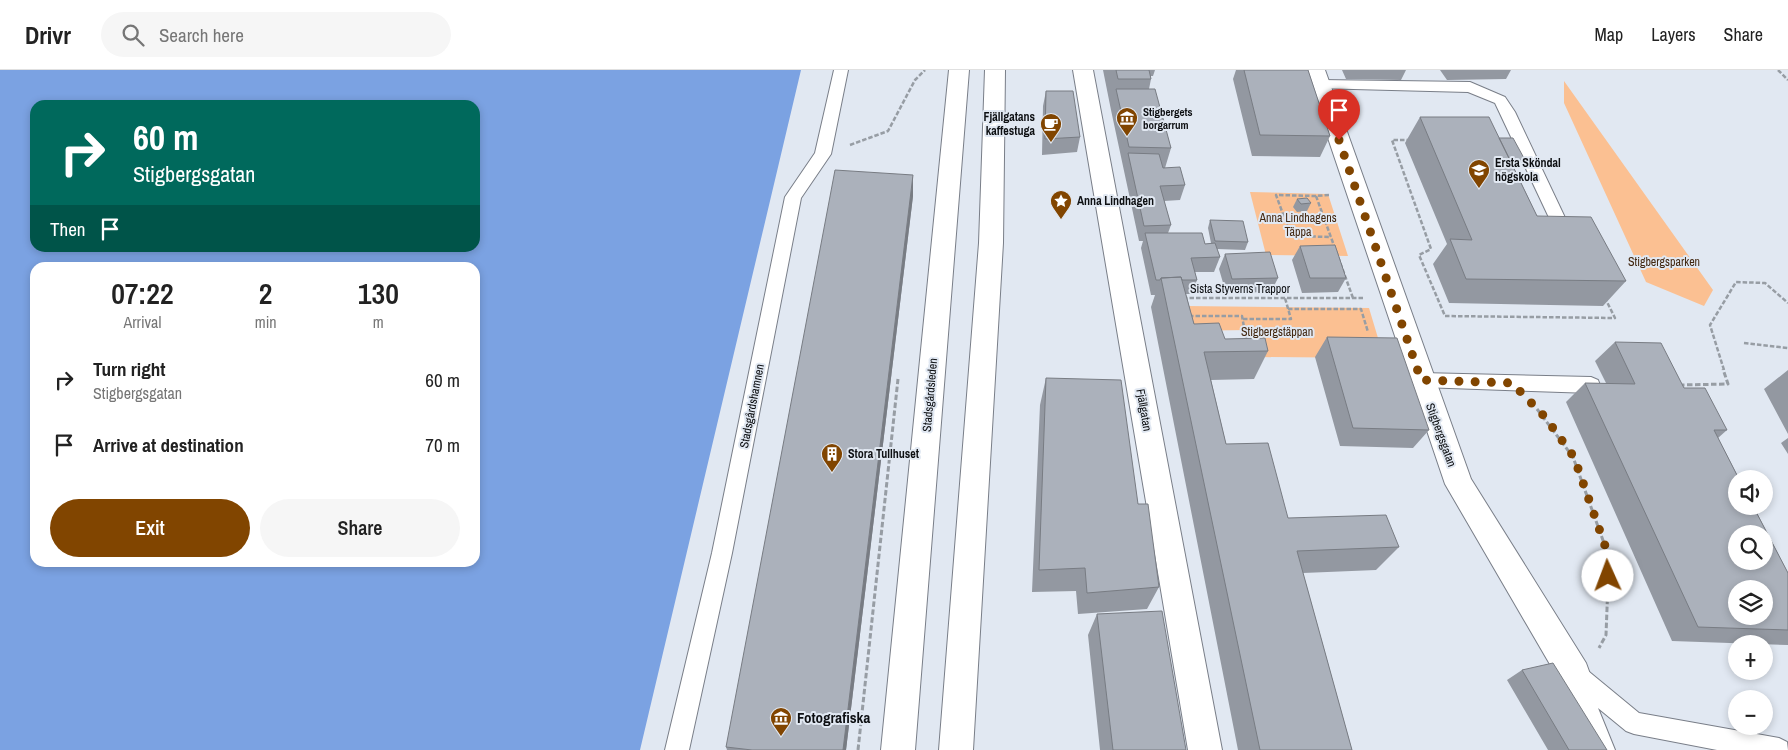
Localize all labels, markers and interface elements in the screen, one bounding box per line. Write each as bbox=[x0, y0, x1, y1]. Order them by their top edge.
search box bbox=[101, 12, 451, 57]
text: Drivr bbox=[25, 19, 71, 51]
icon: search bbox=[119, 21, 147, 49]
text: Search here bbox=[159, 22, 244, 48]
text: Map bbox=[1595, 22, 1623, 47]
text: Layers bbox=[1651, 22, 1696, 47]
text: Share bbox=[1724, 22, 1763, 47]
pin bbox=[1318, 89, 1360, 140]
icon: arrive bbox=[1325, 96, 1353, 124]
place label: Stigbergets borgarrum bbox=[1143, 105, 1193, 132]
museum icon: Stigbergets borgarrum bbox=[1115, 106, 1139, 137]
place label: Fjällgatans kaffestuga bbox=[984, 109, 1036, 139]
cafe icon: Fjällgatans kaffestuga bbox=[1039, 112, 1063, 143]
text: 60 m bbox=[133, 114, 198, 161]
icon: right bbox=[50, 120, 115, 185]
place label: Ersta Sköndal högskola bbox=[1495, 155, 1561, 185]
school or university icon: Ersta Sköndal högskola bbox=[1467, 158, 1491, 189]
text: Stigbergsgatan bbox=[133, 159, 255, 189]
place icon: Anna Lindhagen bbox=[1049, 189, 1073, 220]
place label: Anna Lindhagen bbox=[1077, 193, 1154, 209]
park label: Anna Lindhagens Täppa bbox=[1258, 210, 1337, 240]
icon: arrive bbox=[96, 215, 124, 243]
text: Then bbox=[50, 216, 86, 242]
park label: Stigbergsparken bbox=[1628, 254, 1700, 270]
text: 07:22 bbox=[111, 273, 174, 313]
text: 2 bbox=[259, 273, 273, 313]
text: 130 bbox=[358, 273, 399, 313]
street label: Sista Styverns Trappor bbox=[1190, 281, 1291, 297]
text: Arrival bbox=[123, 311, 161, 333]
text: min bbox=[255, 311, 277, 333]
text: m bbox=[373, 311, 384, 333]
park label: Stigbergstäppan bbox=[1241, 324, 1313, 340]
text: Turn right bbox=[93, 356, 165, 382]
street label: Stadsgårdsleden bbox=[919, 358, 941, 432]
street label: Stadsgårdshamnen bbox=[736, 363, 768, 449]
icon: right bbox=[50, 366, 78, 394]
text: 60 m bbox=[425, 367, 460, 393]
text: Stigbergsgatan bbox=[93, 382, 182, 404]
street label: Fjällgatan bbox=[1132, 388, 1156, 432]
street label: Stigbergsgatan bbox=[1422, 401, 1460, 469]
icon: arrive bbox=[50, 431, 78, 459]
text: Arrive at destination bbox=[93, 432, 244, 458]
text: 70 m bbox=[425, 432, 460, 458]
building icon: Stora Tullhuset bbox=[820, 442, 844, 473]
place label: Stora Tullhuset bbox=[848, 446, 920, 462]
map controls bbox=[1728, 470, 1773, 735]
button: sound bbox=[1728, 470, 1773, 515]
button: Exit bbox=[50, 499, 250, 557]
button: Share bbox=[260, 499, 460, 557]
button: search bbox=[1728, 525, 1773, 570]
position arrow bbox=[1581, 549, 1633, 601]
button: layers bbox=[1728, 580, 1773, 625]
button: + bbox=[1728, 635, 1773, 680]
button: − bbox=[1728, 690, 1773, 735]
museum icon: Fotografiska bbox=[769, 706, 793, 737]
place label: Fotografiska bbox=[797, 707, 870, 728]

